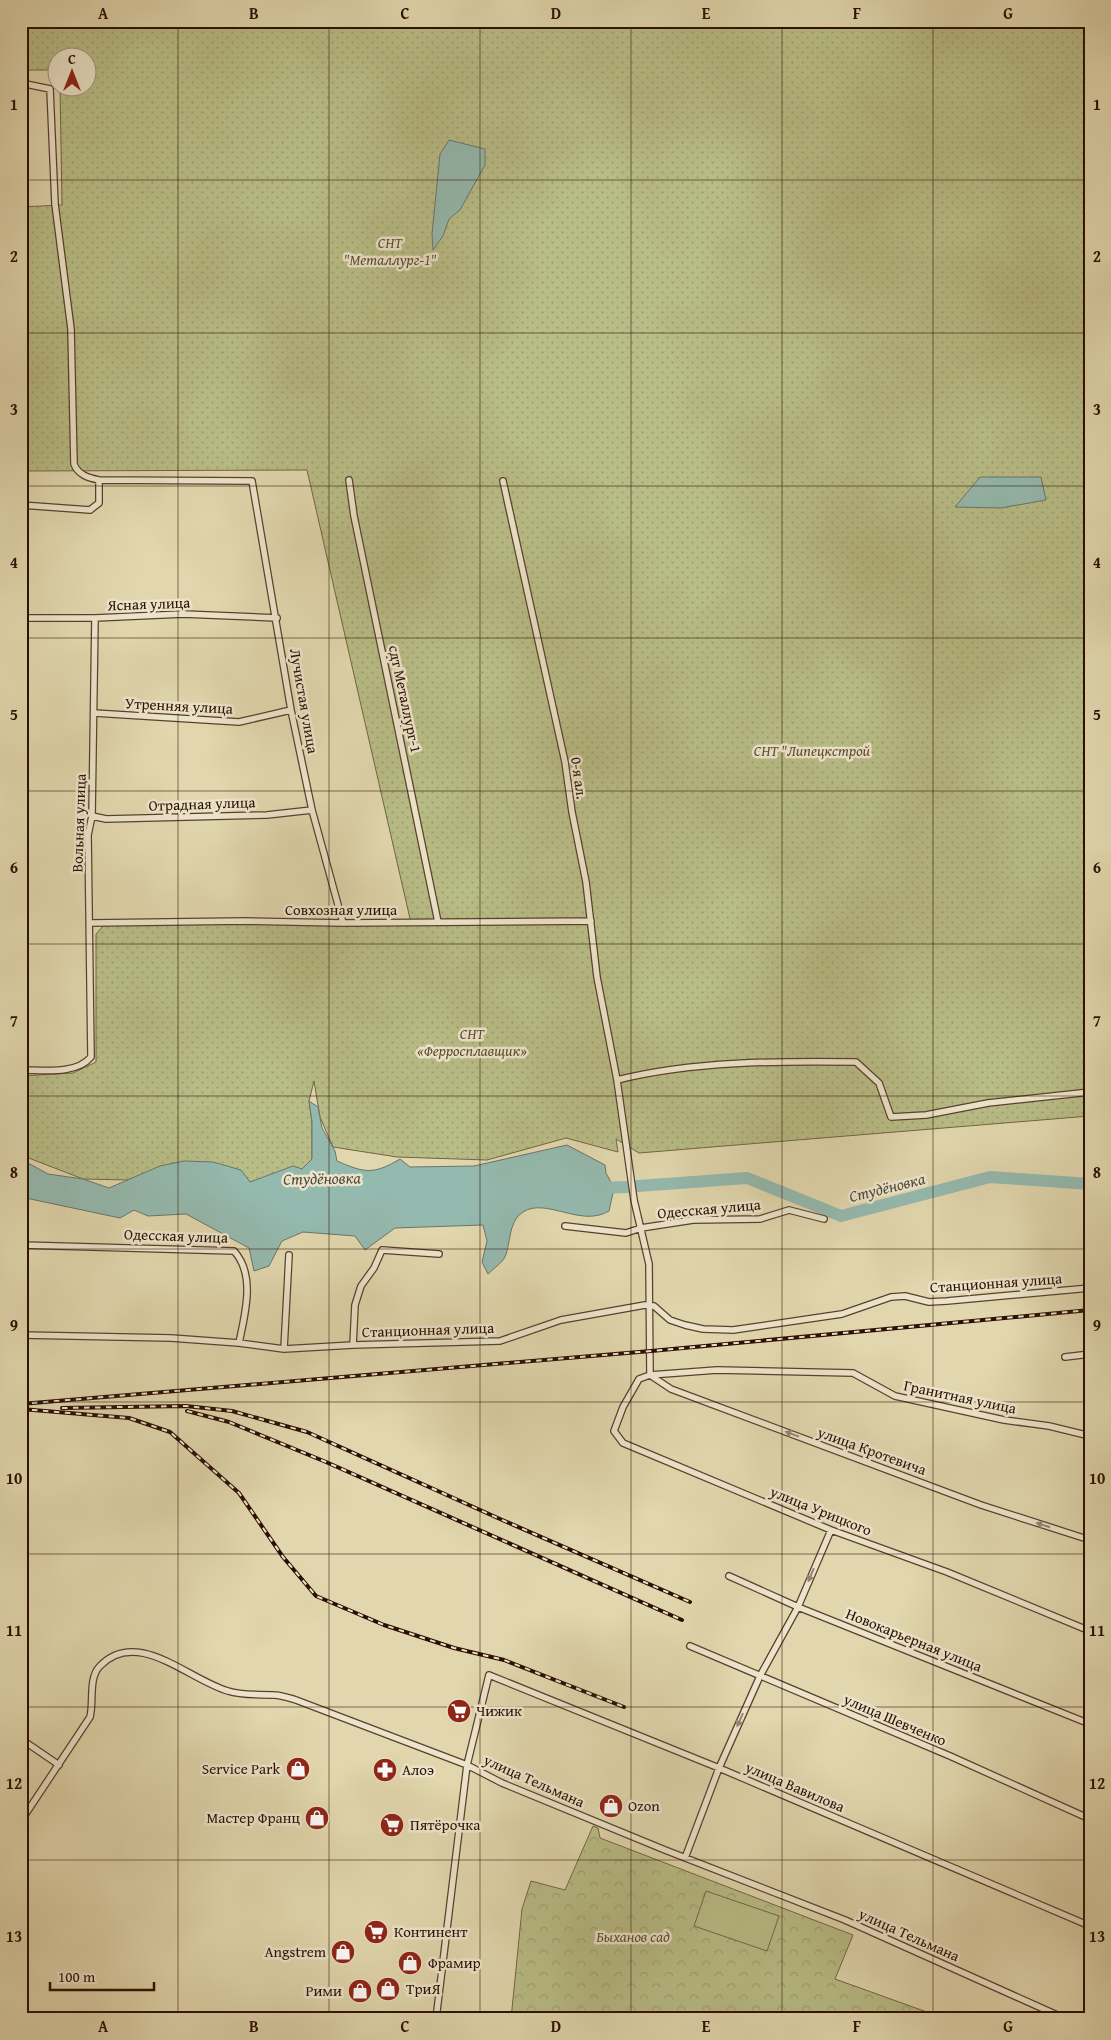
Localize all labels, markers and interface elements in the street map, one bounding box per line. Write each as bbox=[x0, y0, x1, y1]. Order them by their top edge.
text: A bbox=[98, 1, 109, 25]
text: B bbox=[249, 1, 259, 25]
text: C bbox=[400, 1, 410, 25]
text: D bbox=[551, 1, 561, 25]
text: E bbox=[702, 1, 711, 25]
text: F bbox=[853, 1, 861, 25]
text: G bbox=[1003, 1, 1013, 25]
north arrow bbox=[48, 48, 98, 98]
text: С bbox=[68, 49, 76, 69]
text: 1 bbox=[10, 92, 18, 116]
text: 1 bbox=[1093, 92, 1101, 116]
park label: СНТ "Металлург-1" bbox=[343, 232, 437, 270]
text: 2 bbox=[10, 244, 18, 268]
text: 2 bbox=[1093, 244, 1101, 268]
text: 3 bbox=[10, 397, 18, 421]
text: 3 bbox=[1093, 397, 1101, 421]
text: 4 bbox=[10, 550, 18, 574]
text: 4 bbox=[1093, 550, 1101, 574]
street label: Ясная улица bbox=[106, 592, 192, 615]
street label: сдт Металлург-1 bbox=[384, 643, 427, 755]
street label: Лучистая улица bbox=[285, 647, 324, 756]
street label: Утренняя улица bbox=[125, 692, 234, 719]
text: 5 bbox=[10, 702, 18, 726]
text: 5 bbox=[1093, 702, 1101, 726]
park label: СНТ "Липецкстрой bbox=[754, 740, 871, 761]
street label: 0-я ал. bbox=[566, 756, 593, 800]
street label: Вольная улица bbox=[66, 772, 91, 873]
street label: Отрадная улица bbox=[148, 791, 257, 816]
text: 6 bbox=[10, 855, 18, 879]
text: 6 bbox=[1093, 855, 1101, 879]
street label: Совхозная улица bbox=[285, 899, 398, 920]
text: 7 bbox=[10, 1008, 18, 1032]
text: 7 bbox=[1093, 1008, 1101, 1032]
park label: СНТ «Ферросплавщик» bbox=[417, 1023, 527, 1061]
text: 8 bbox=[10, 1160, 18, 1184]
text: 8 bbox=[1093, 1160, 1101, 1184]
water label: Студёновка bbox=[283, 1165, 362, 1191]
water label: Студёновка bbox=[846, 1166, 928, 1208]
street label: Одесская улица bbox=[656, 1193, 763, 1223]
street label: Одесская улица bbox=[124, 1223, 229, 1248]
street label: Станционная улица bbox=[929, 1267, 1064, 1298]
text: 9 bbox=[10, 1313, 18, 1337]
text: 9 bbox=[1093, 1313, 1101, 1337]
street label: Станционная улица bbox=[362, 1317, 495, 1342]
street label: Гранитная улица bbox=[902, 1374, 1019, 1419]
street label: улица Кротевича bbox=[814, 1421, 930, 1480]
one-way arrow bbox=[784, 1430, 799, 1438]
text: 10 bbox=[6, 1466, 22, 1490]
text: 10 bbox=[1089, 1466, 1105, 1490]
street label: улица Урицкого bbox=[766, 1480, 875, 1541]
one-way arrow bbox=[1036, 1521, 1051, 1528]
one-way arrow bbox=[807, 1568, 815, 1582]
street label: Новокарьерная улица bbox=[843, 1603, 986, 1677]
text: 11 bbox=[6, 1618, 22, 1642]
text: 11 bbox=[1089, 1618, 1105, 1642]
street label: улица Шевченко bbox=[840, 1688, 950, 1751]
supermarket icon: Чижик bbox=[446, 1698, 472, 1724]
place label: Чижик bbox=[476, 1700, 522, 1721]
one-way arrow bbox=[736, 1713, 744, 1727]
street label: улица Тельмана bbox=[480, 1749, 589, 1813]
shop icon: Service Park bbox=[285, 1756, 311, 1782]
street label: улица Вавилова bbox=[741, 1756, 849, 1817]
pharmacy icon: Алоэ bbox=[372, 1757, 398, 1783]
place label: Service Park bbox=[202, 1758, 280, 1779]
place label: Алоэ bbox=[402, 1759, 434, 1780]
text: 12 bbox=[6, 1771, 22, 1795]
text: 12 bbox=[1089, 1771, 1105, 1795]
shop icon: Ozon bbox=[598, 1793, 624, 1819]
place label: Ozon bbox=[628, 1795, 660, 1816]
shop icon: Мастер Франц bbox=[304, 1805, 330, 1831]
place label: Мастер Франц bbox=[207, 1807, 300, 1828]
supermarket icon: Пятёрочка bbox=[379, 1812, 405, 1838]
place label: Пятёрочка bbox=[410, 1814, 481, 1835]
street label: улица Тельмана bbox=[855, 1903, 964, 1967]
supermarket icon: Континент bbox=[363, 1919, 389, 1945]
place label: Континент bbox=[394, 1921, 468, 1942]
text: 13 bbox=[6, 1924, 22, 1948]
text: 13 bbox=[1089, 1924, 1105, 1948]
park label: Быханов сад bbox=[596, 1926, 670, 1947]
shop icon: Angstrem bbox=[330, 1939, 356, 1965]
place label: Angstrem bbox=[265, 1941, 327, 1962]
shop icon: Фрамир bbox=[397, 1950, 423, 1976]
place label: Фрамир bbox=[428, 1952, 481, 1973]
scale bar bbox=[50, 1960, 154, 1992]
text: 100 m bbox=[58, 1966, 96, 1987]
shop icon: ТриЯ bbox=[375, 1976, 401, 2002]
shop icon: Рими bbox=[347, 1978, 373, 2004]
place label: ТриЯ bbox=[406, 1978, 440, 1999]
place label: Рими bbox=[305, 1980, 342, 2001]
text: A bbox=[98, 2014, 109, 2038]
text: B bbox=[249, 2014, 259, 2038]
text: C bbox=[400, 2014, 410, 2038]
text: D bbox=[551, 2014, 561, 2038]
text: E bbox=[702, 2014, 711, 2038]
text: F bbox=[853, 2014, 861, 2038]
text: G bbox=[1003, 2014, 1013, 2038]

